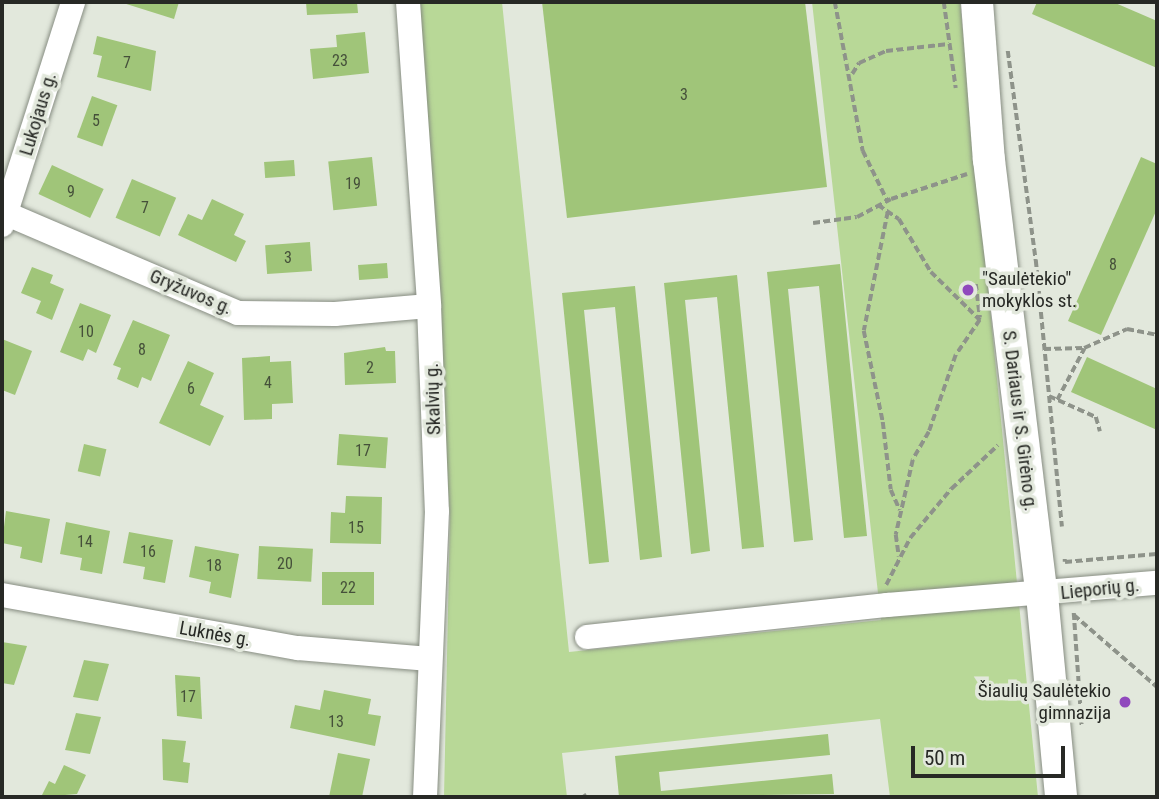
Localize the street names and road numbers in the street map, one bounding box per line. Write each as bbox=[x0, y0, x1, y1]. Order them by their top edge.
street label: Lukojaus g. bbox=[15, 70, 61, 158]
street label: Gryžuvos g. bbox=[146, 264, 236, 320]
street label: S. Dariaus ir S. Girėno g. bbox=[998, 329, 1042, 513]
street label: Skalvių g. bbox=[420, 362, 446, 436]
street label: Lieporių g. bbox=[1059, 574, 1141, 604]
street label: Luknės g. bbox=[178, 617, 252, 651]

